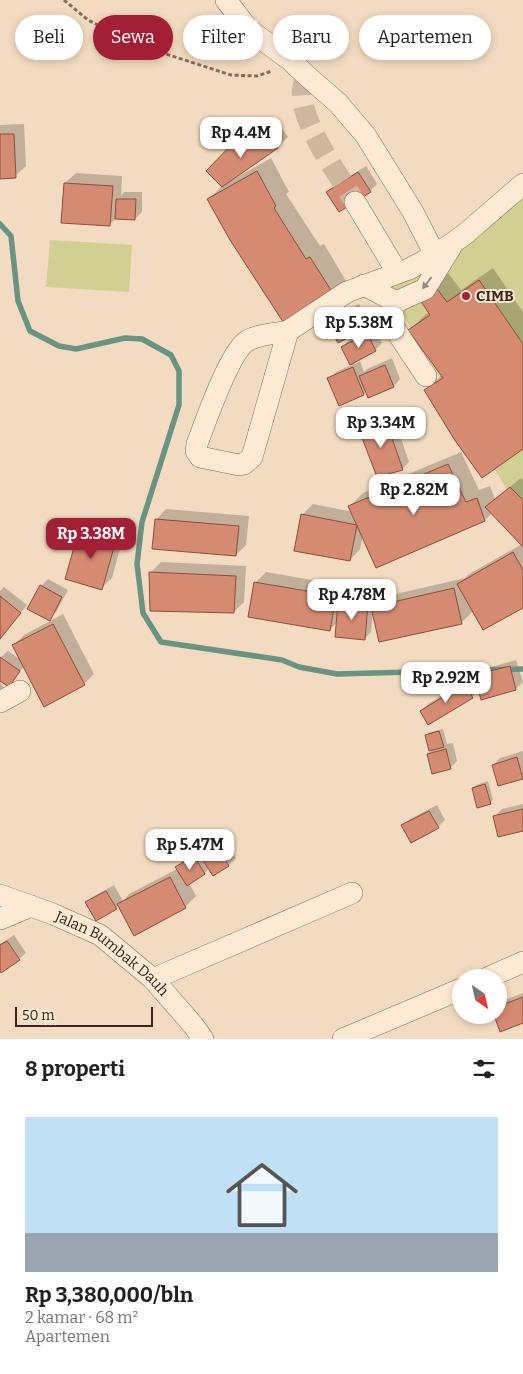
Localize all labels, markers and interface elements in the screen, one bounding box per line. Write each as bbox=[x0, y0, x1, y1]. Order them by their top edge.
chip: Beli bbox=[15, 15, 83, 60]
chip: Sewa bbox=[93, 15, 173, 60]
chip: Filter bbox=[183, 15, 263, 60]
chip: Baru bbox=[273, 15, 349, 60]
chip: Apartemen bbox=[359, 15, 491, 60]
pin: Rp 4.4M bbox=[195, 116, 287, 159]
text: Rp 4.4M bbox=[211, 123, 271, 142]
one-way arrow bbox=[422, 276, 433, 289]
place label: CIMB bbox=[476, 287, 514, 305]
marker: CIMB bbox=[460, 290, 472, 302]
pin: Rp 5.38M bbox=[307, 306, 411, 349]
text: Rp 5.38M bbox=[325, 313, 393, 332]
pin: Rp 3.34M bbox=[329, 406, 433, 449]
text: Rp 3.34M bbox=[347, 413, 415, 432]
pin: Rp 2.82M bbox=[362, 474, 466, 516]
text: Rp 2.82M bbox=[380, 480, 448, 499]
pin: Rp 3.38M bbox=[39, 518, 143, 560]
text: Rp 3.38M bbox=[57, 524, 125, 543]
pin: Rp 4.78M bbox=[300, 578, 404, 621]
text: Rp 4.78M bbox=[318, 585, 386, 604]
pin: Rp 2.92M bbox=[394, 662, 498, 704]
text: Rp 2.92M bbox=[412, 668, 480, 687]
pin: Rp 5.47M bbox=[138, 828, 242, 871]
text: Rp 5.47M bbox=[156, 835, 224, 854]
street label: Jalan Bumbak Dauh bbox=[52, 907, 173, 1000]
north arrow bbox=[452, 969, 508, 1024]
map controls bbox=[452, 969, 507, 1024]
scale bar bbox=[15, 1004, 152, 1027]
text: 50 m bbox=[22, 1007, 55, 1024]
icon: filters bbox=[470, 1055, 498, 1083]
text: 8 properti bbox=[25, 1056, 125, 1082]
icon: home bbox=[217, 1150, 307, 1240]
text: Rp 3,380,000/bln bbox=[25, 1282, 193, 1308]
text: 2 kamar · 68 m² bbox=[25, 1308, 138, 1327]
text: Apartemen bbox=[25, 1327, 110, 1346]

